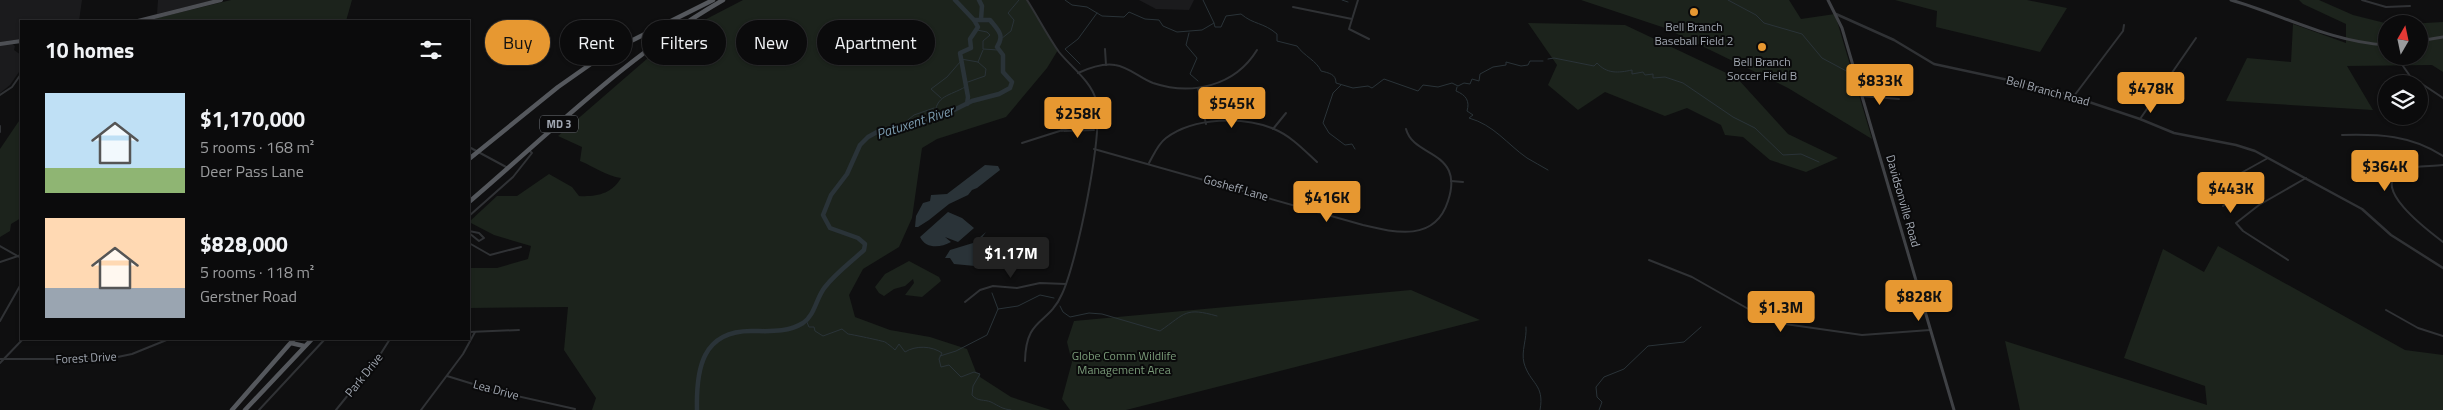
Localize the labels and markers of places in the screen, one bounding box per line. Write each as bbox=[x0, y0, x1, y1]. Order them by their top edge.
marker: Bell Branch Baseball Field 2 bbox=[1688, 6, 1700, 18]
place label: Bell Branch Baseball Field 2 bbox=[1654, 17, 1734, 50]
marker: Bell Branch Soccer Field B bbox=[1756, 41, 1768, 53]
place label: Bell Branch Soccer Field B bbox=[1727, 52, 1797, 85]
pin: $833K bbox=[1845, 64, 1915, 106]
pin: $478K bbox=[2116, 72, 2186, 114]
pin: $545K bbox=[1197, 86, 1267, 129]
pin: $258K bbox=[1043, 96, 1113, 139]
pin: $364K bbox=[2350, 150, 2420, 192]
pin: $443K bbox=[2196, 172, 2266, 214]
pin: $416K bbox=[1292, 180, 1362, 223]
pin: $1.17M bbox=[970, 236, 1052, 279]
pin: $828K bbox=[1884, 280, 1954, 322]
pin: $1.3M bbox=[1746, 290, 1816, 333]

